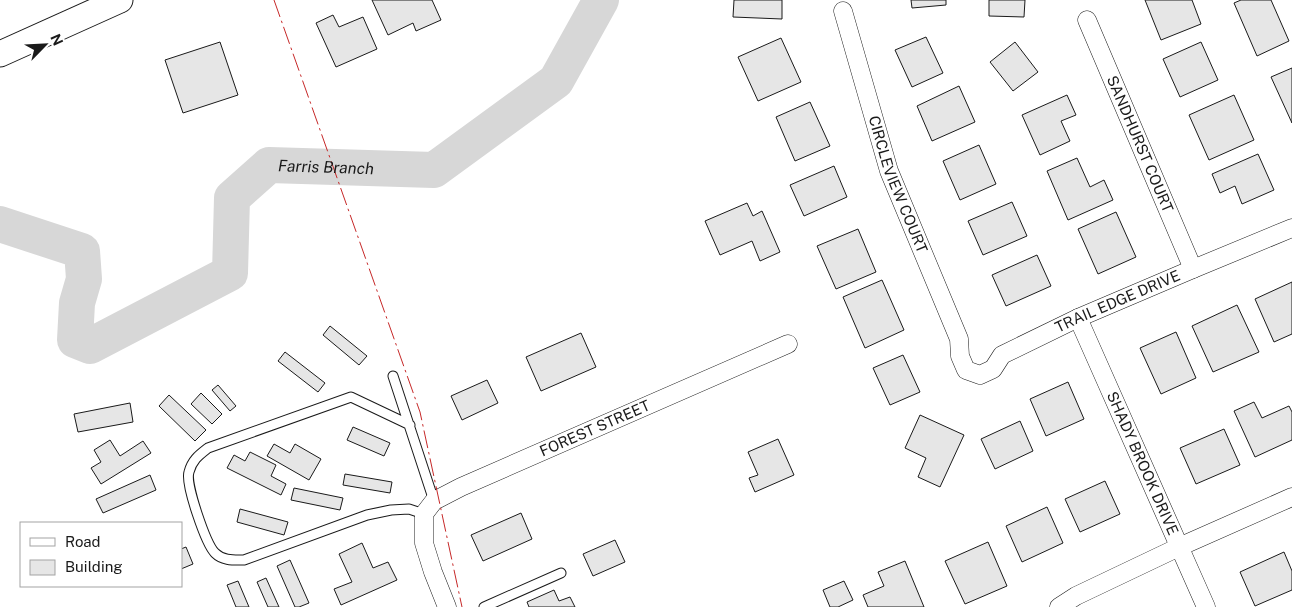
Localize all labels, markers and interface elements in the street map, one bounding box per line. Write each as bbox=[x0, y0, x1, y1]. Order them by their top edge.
north arrow bbox=[20, 20, 70, 70]
text: N bbox=[47, 31, 66, 48]
street label: SANDHURST COURT bbox=[1104, 73, 1177, 215]
street label: CIRCLEVIEW COURT bbox=[866, 114, 931, 255]
water label: Farris Branch bbox=[278, 156, 374, 178]
street label: TRAIL EDGE DRIVE bbox=[1052, 267, 1182, 336]
street label: SHADY BROOK DRIVE bbox=[1104, 389, 1182, 537]
street label: FOREST STREET bbox=[537, 396, 652, 460]
legend bbox=[20, 522, 182, 587]
text: Road bbox=[65, 533, 101, 550]
text: Building bbox=[65, 558, 123, 575]

